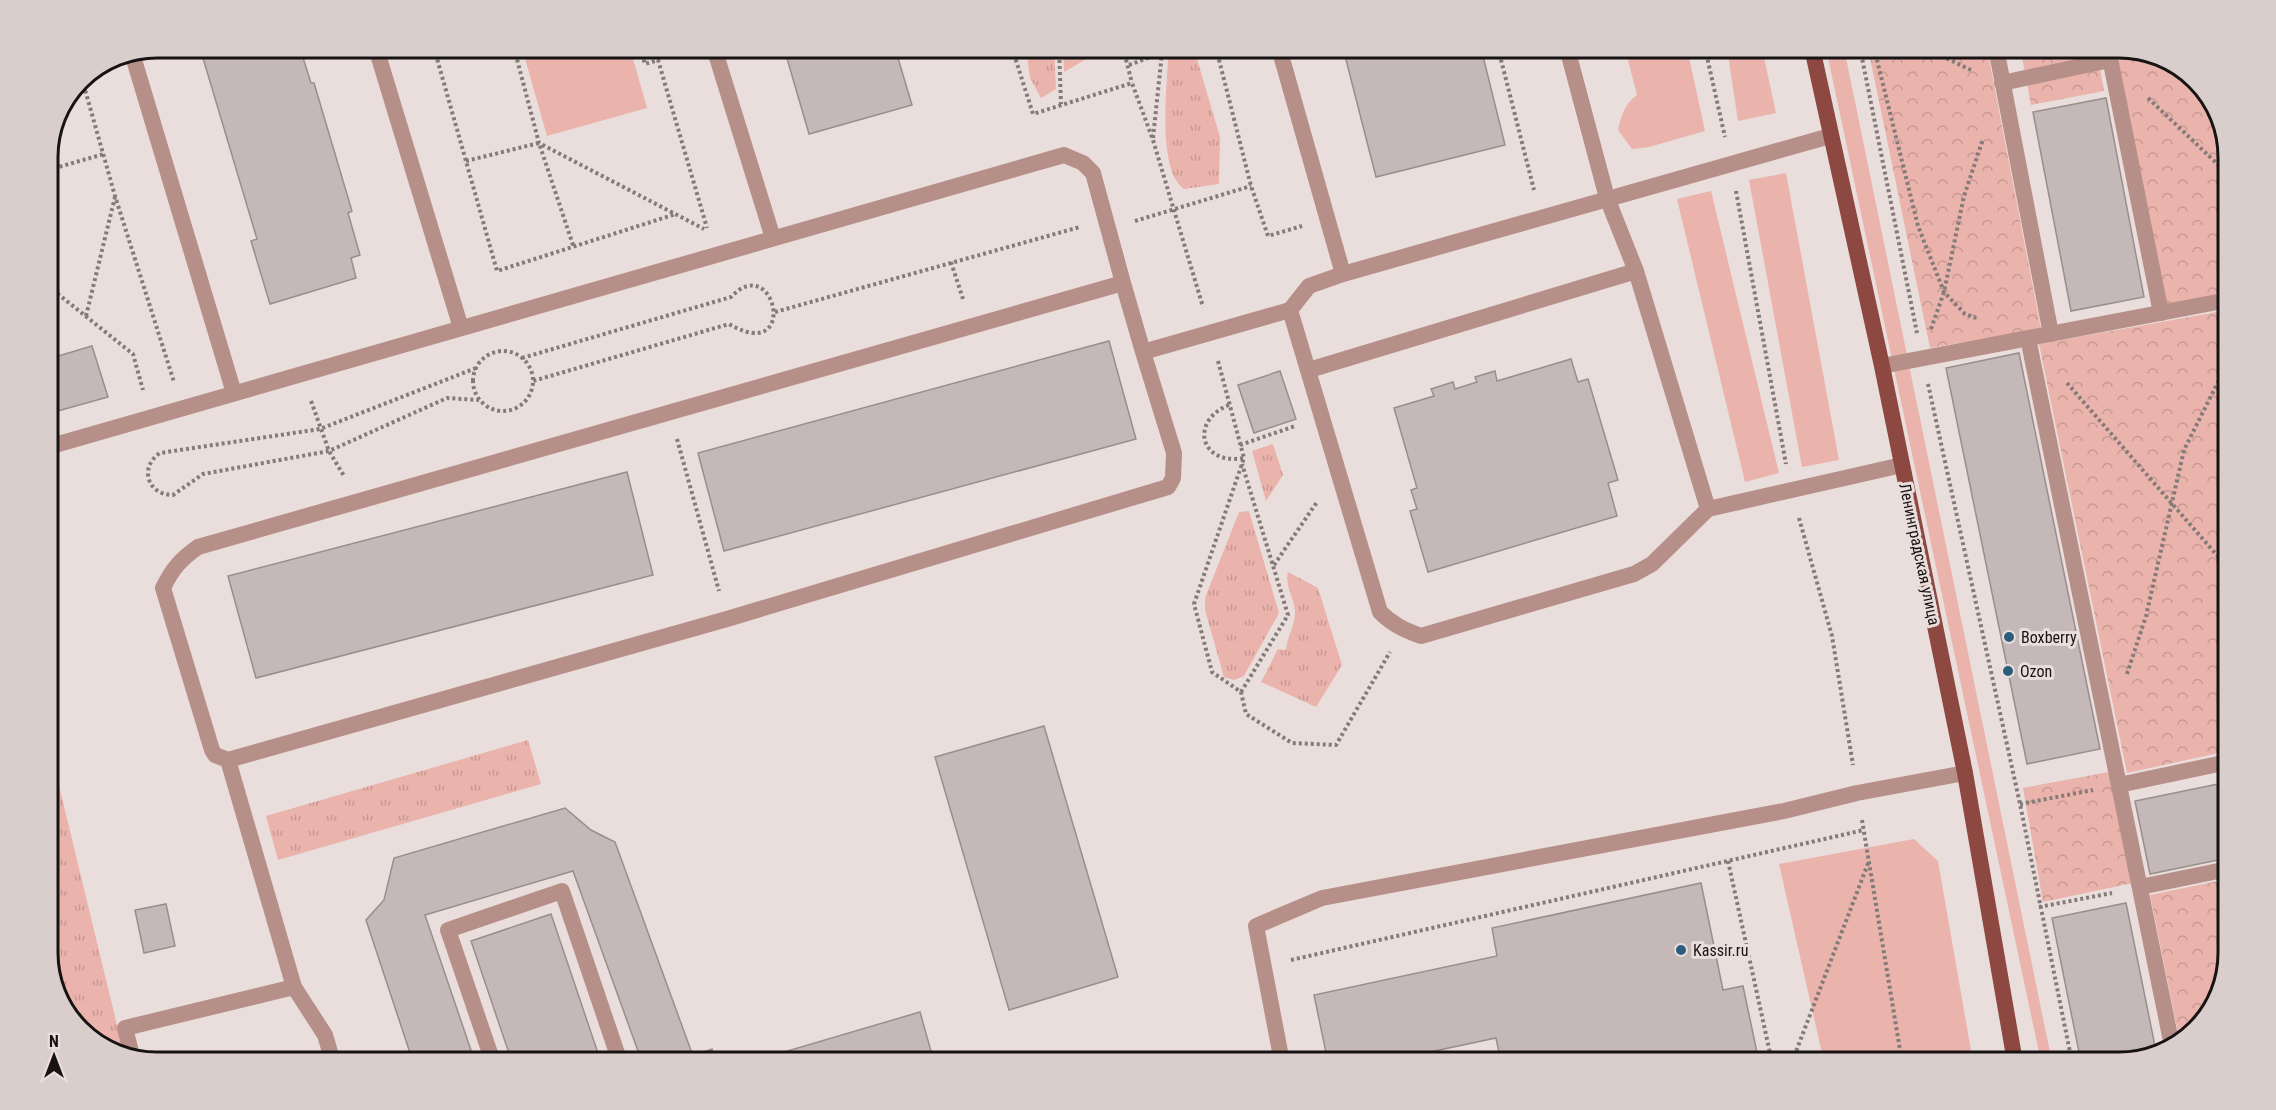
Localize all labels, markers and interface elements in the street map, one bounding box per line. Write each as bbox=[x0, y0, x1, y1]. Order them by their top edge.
street label: Ленинградская улица bbox=[1895, 481, 1944, 627]
place label: Boxberry bbox=[2021, 628, 2077, 647]
marker: Boxberry bbox=[2002, 630, 2016, 644]
place label: Ozon bbox=[2020, 662, 2052, 681]
marker: Ozon bbox=[2001, 664, 2015, 678]
place label: Kassir.ru bbox=[1693, 941, 1748, 960]
marker: Kassir.ru bbox=[1674, 943, 1688, 957]
north arrow bbox=[24, 1026, 84, 1086]
text: N bbox=[49, 1032, 59, 1051]

